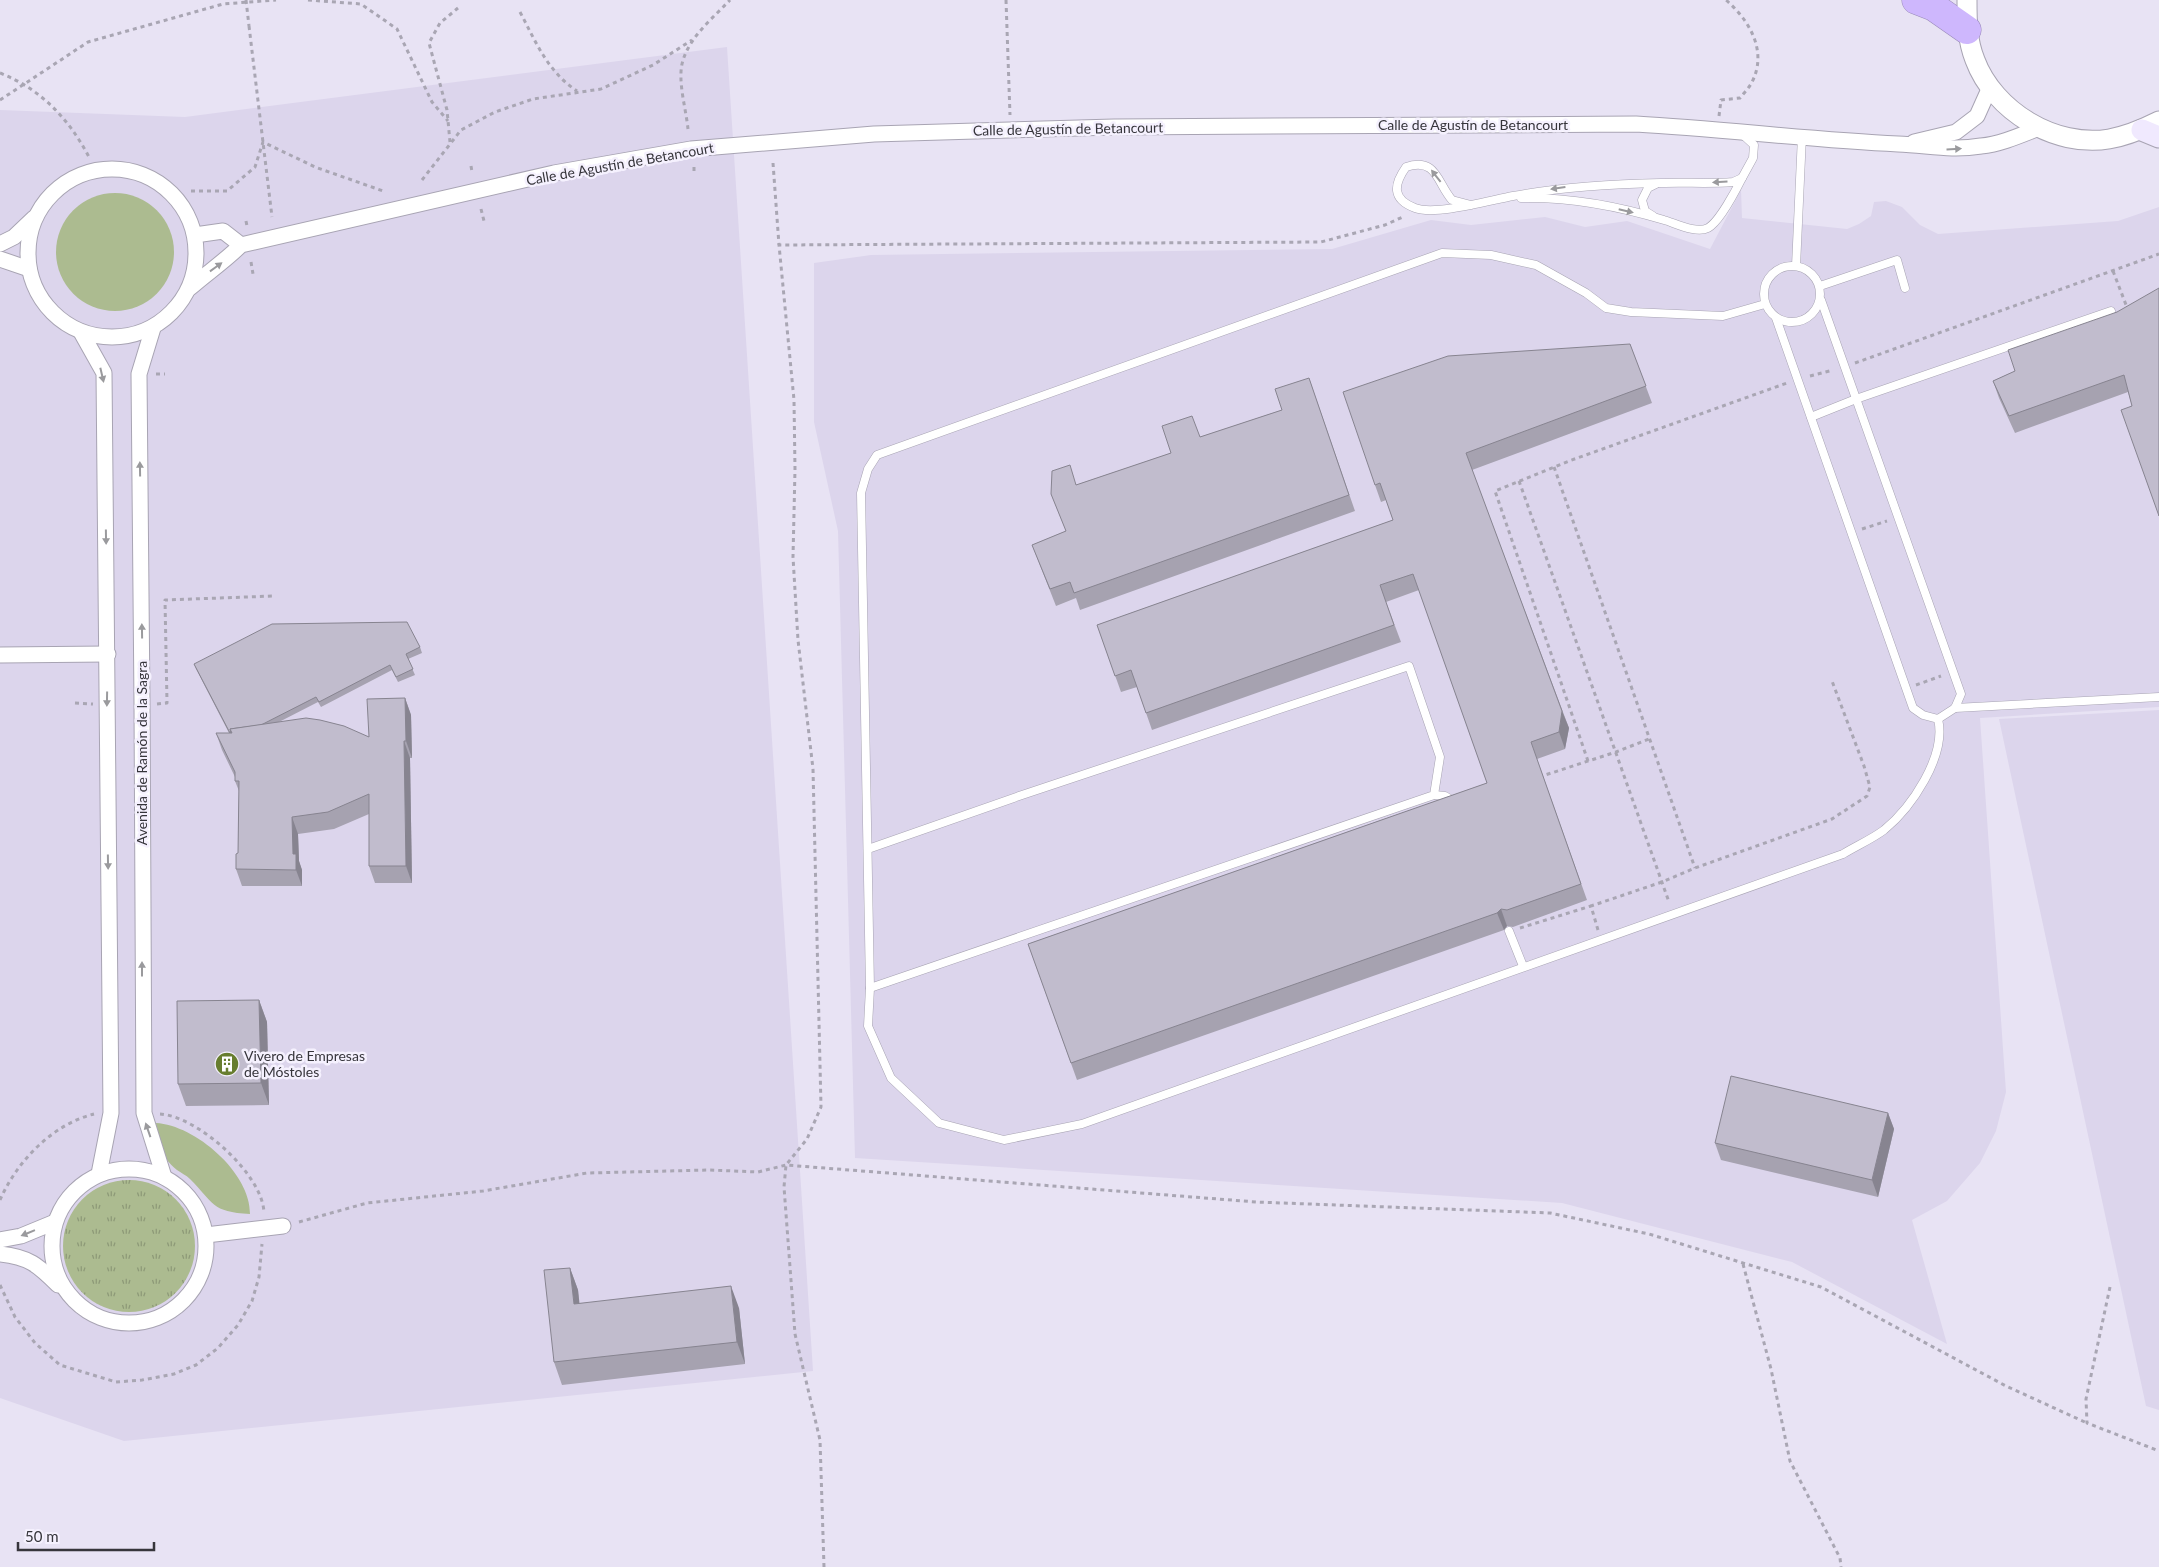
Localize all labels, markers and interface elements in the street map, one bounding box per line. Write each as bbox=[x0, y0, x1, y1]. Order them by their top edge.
street label: Calle de Agustín de Betancourt bbox=[1378, 116, 1568, 133]
street label: Calle de Agustín de Betancourt bbox=[973, 118, 1163, 139]
street label: Calle de Agustín de Betancourt bbox=[525, 139, 715, 188]
one-way arrow bbox=[1946, 144, 1962, 152]
one-way arrow bbox=[1431, 169, 1442, 182]
one-way arrow bbox=[1712, 179, 1728, 187]
one-way arrow bbox=[1550, 185, 1566, 193]
one-way arrow bbox=[1619, 207, 1634, 215]
one-way arrow bbox=[209, 262, 222, 272]
one-way arrow bbox=[98, 367, 106, 383]
one-way arrow bbox=[136, 460, 144, 476]
one-way arrow bbox=[102, 529, 110, 545]
one-way arrow bbox=[138, 623, 146, 639]
street label: Avenida de Ramón de la Sagra bbox=[133, 661, 150, 845]
one-way arrow bbox=[103, 692, 111, 708]
one-way arrow bbox=[104, 854, 112, 870]
one-way arrow bbox=[138, 960, 146, 976]
place label: Vivero de Empresas de Móstoles bbox=[244, 1047, 365, 1080]
building icon: Vivero de Empresas de Móstoles bbox=[214, 1051, 240, 1077]
one-way arrow bbox=[144, 1123, 151, 1138]
one-way arrow bbox=[20, 1229, 35, 1237]
scale bar bbox=[18, 1520, 154, 1552]
text: 50 m bbox=[25, 1527, 59, 1545]

